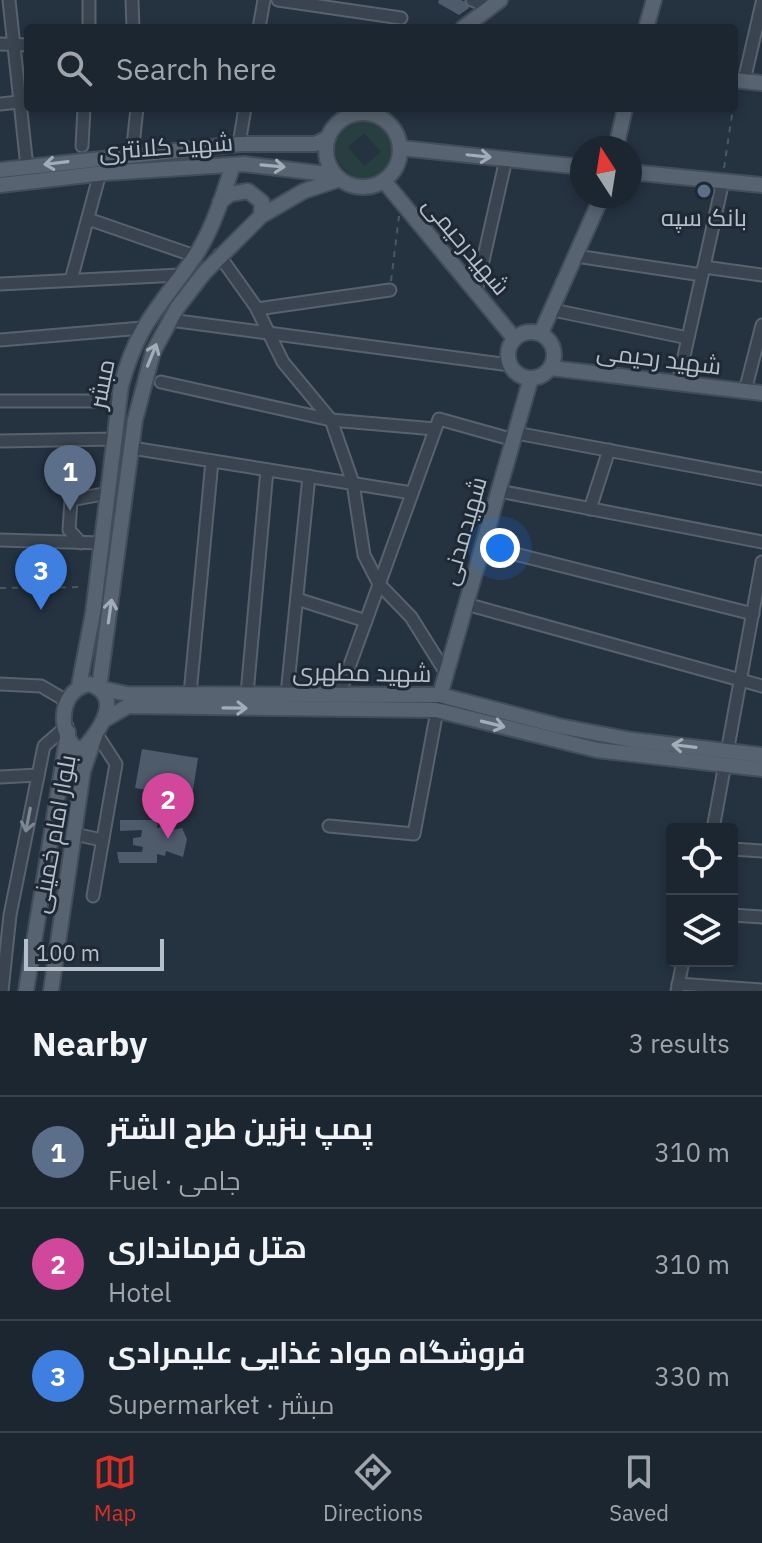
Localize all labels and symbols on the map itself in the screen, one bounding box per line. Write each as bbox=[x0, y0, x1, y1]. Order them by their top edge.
street label: شهید کلانتری bbox=[98, 125, 234, 167]
north arrow bbox=[570, 136, 642, 208]
one-way arrow bbox=[465, 149, 492, 164]
one-way arrow bbox=[43, 156, 70, 171]
one-way arrow bbox=[259, 159, 286, 174]
marker: بانک سپه bbox=[695, 182, 713, 200]
street label: شهیدرحیمی bbox=[416, 189, 517, 301]
place label: بانک سپه bbox=[661, 201, 747, 233]
street label: شهید رحیمی bbox=[595, 334, 723, 382]
one-way arrow bbox=[146, 343, 161, 368]
street label: مبشر bbox=[80, 356, 121, 413]
pin: 1 bbox=[44, 445, 96, 511]
street label: شهیدمدنی bbox=[432, 473, 494, 589]
your location bbox=[480, 528, 520, 568]
pin: 3 bbox=[15, 544, 67, 610]
one-way arrow bbox=[103, 599, 118, 624]
street label: شهید مطهری bbox=[292, 655, 432, 689]
one-way arrow bbox=[221, 700, 248, 715]
one-way arrow bbox=[480, 718, 506, 733]
one-way arrow bbox=[672, 738, 698, 753]
street label: بلوار امام خمینی bbox=[23, 752, 84, 916]
pin: 2 bbox=[142, 773, 194, 839]
one-way arrow bbox=[20, 807, 35, 832]
scale bar bbox=[24, 935, 164, 971]

